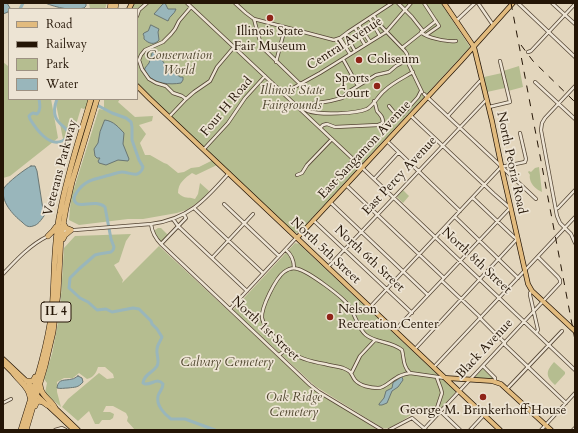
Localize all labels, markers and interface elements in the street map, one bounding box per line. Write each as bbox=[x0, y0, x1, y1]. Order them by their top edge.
legend bbox=[8, 8, 138, 100]
marker: Illinois State Fair Museum bbox=[265, 13, 275, 23]
street label: Central Avenue bbox=[304, 14, 386, 74]
text: Road bbox=[46, 16, 72, 32]
place label: Illinois State Fair Museum bbox=[234, 24, 306, 55]
text: Railway bbox=[46, 36, 87, 52]
park label: Conservation World bbox=[146, 48, 212, 79]
place label: Coliseum bbox=[367, 52, 419, 68]
marker: Coliseum bbox=[354, 55, 364, 65]
text: Park bbox=[46, 56, 69, 72]
place label: Sports Court bbox=[335, 71, 369, 102]
street label: Four H Road bbox=[198, 74, 256, 140]
text: Water bbox=[46, 76, 78, 92]
marker: Sports Court bbox=[372, 81, 382, 91]
park label: Illinois State Fairgrounds bbox=[260, 83, 324, 114]
street label: East Sangamon Avenue bbox=[315, 97, 415, 203]
street label: North Peoria Road bbox=[493, 110, 529, 216]
street label: Veterans Parkway bbox=[41, 118, 81, 218]
street label: East Percy Avenue bbox=[359, 133, 441, 219]
street label: North 5th Street bbox=[287, 215, 363, 287]
street label: North 6th Street bbox=[331, 223, 407, 295]
street label: North 8th Street bbox=[438, 225, 514, 297]
street label: North 1st Street bbox=[228, 293, 302, 365]
road number: IL 4 bbox=[41, 302, 71, 322]
place label: Nelson Recreation Center bbox=[338, 302, 439, 333]
marker: Nelson Recreation Center bbox=[325, 312, 335, 322]
street label: Black Avenue bbox=[453, 316, 517, 382]
park label: Calvary Cemetery bbox=[181, 355, 273, 371]
park label: Oak Ridge Cemetery bbox=[266, 390, 322, 421]
marker: George M. Brinkerhoff House bbox=[478, 392, 488, 402]
place label: George M. Brinkerhoff House bbox=[400, 403, 566, 419]

